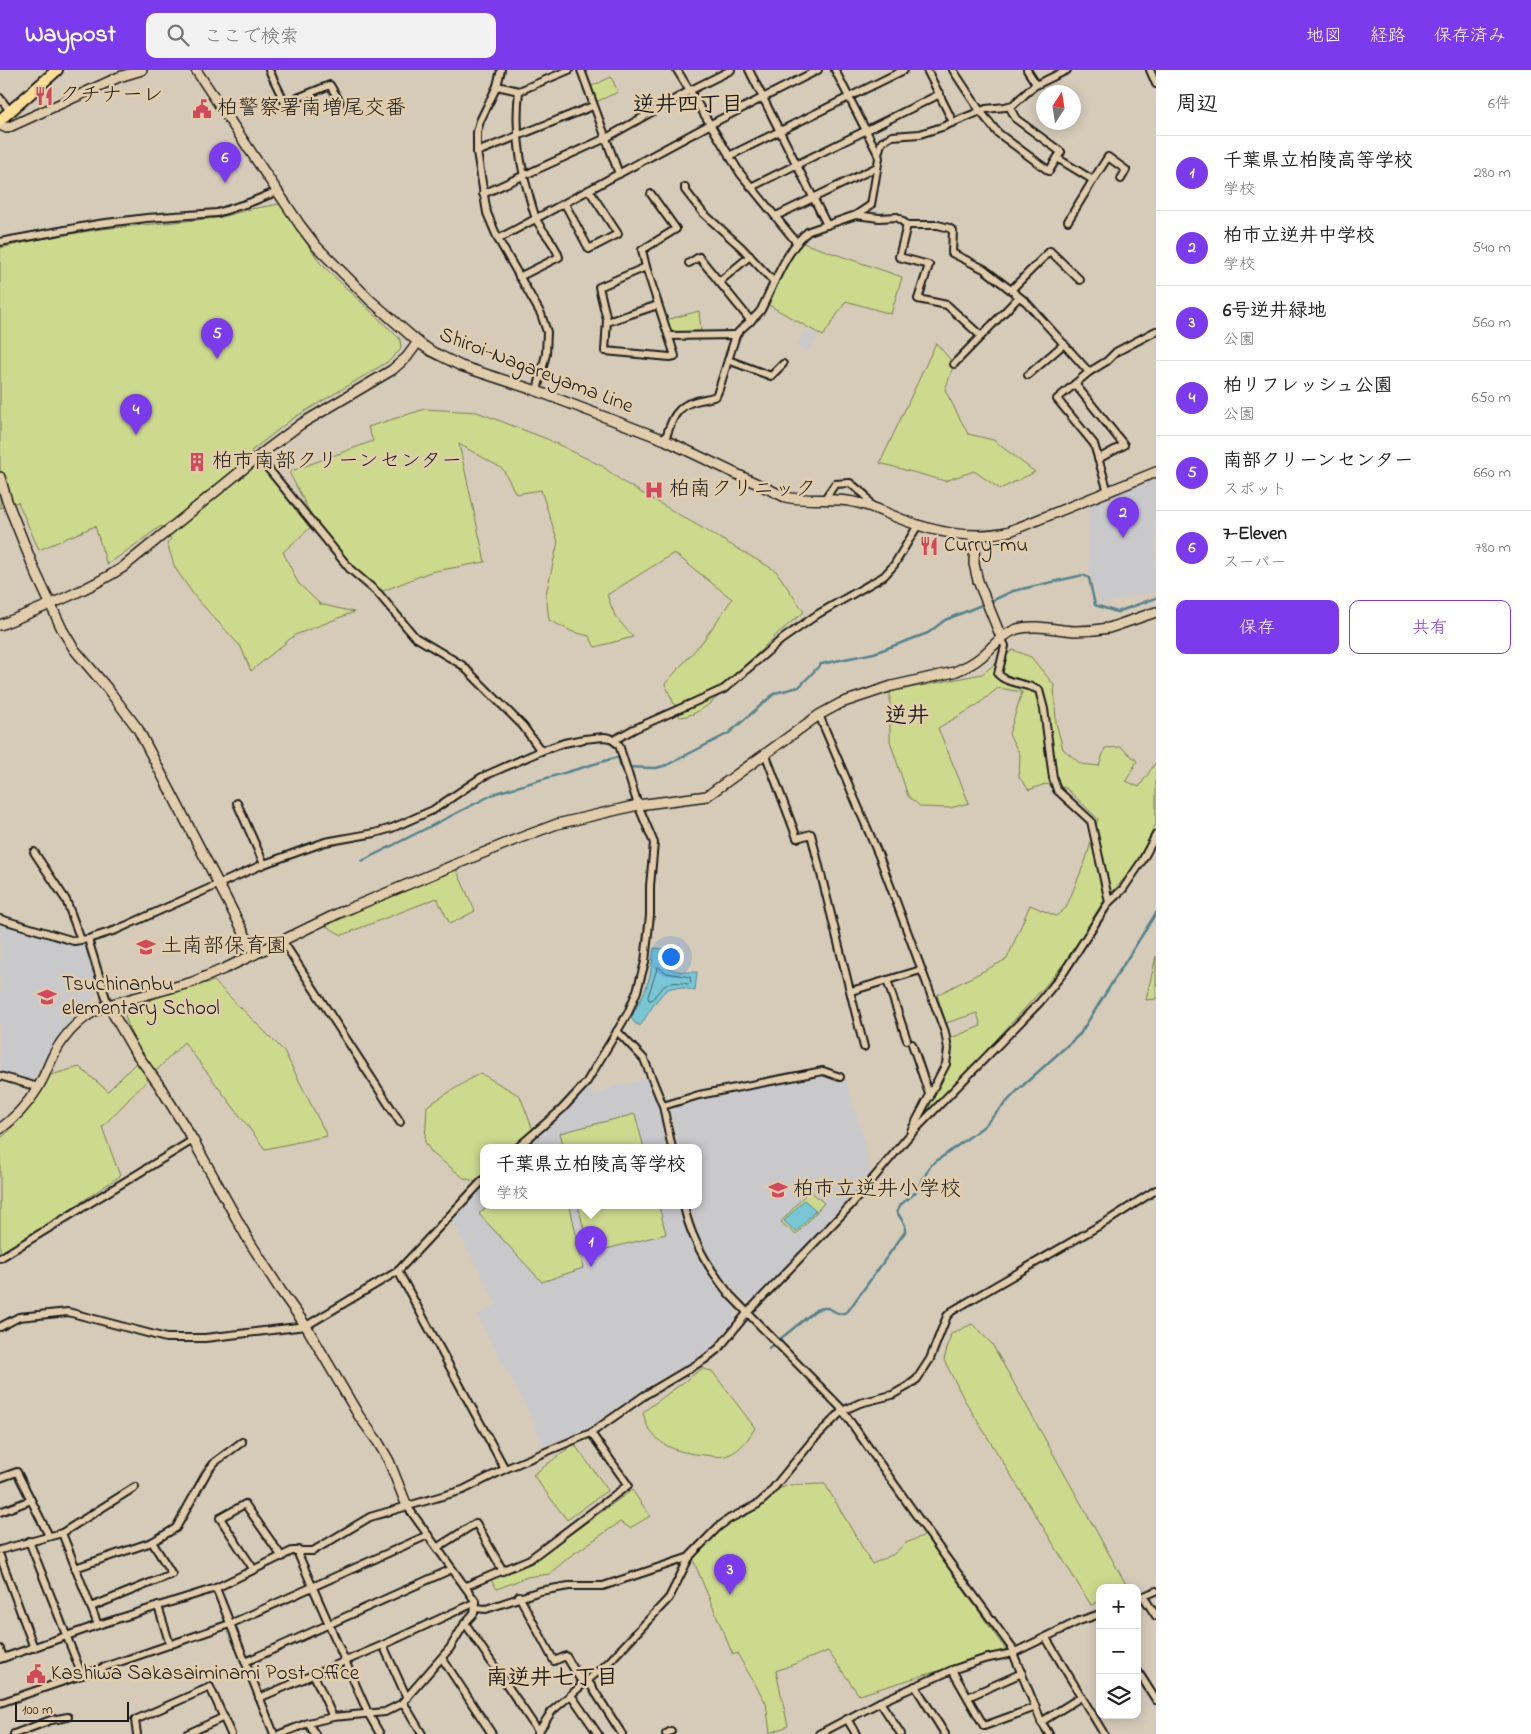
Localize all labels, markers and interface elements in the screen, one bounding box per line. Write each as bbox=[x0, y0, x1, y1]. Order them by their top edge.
search box bbox=[146, 13, 496, 58]
text: Waypost bbox=[25, 18, 116, 53]
icon: search bbox=[164, 21, 192, 49]
text: ここで検索 bbox=[204, 24, 299, 51]
text: 地図 bbox=[1306, 24, 1342, 50]
text: 経路 bbox=[1370, 24, 1406, 50]
text: 保存済み bbox=[1434, 24, 1506, 50]
place label: クチナーレ bbox=[59, 81, 163, 111]
restaurant icon: クチナーレ bbox=[33, 85, 55, 107]
north arrow bbox=[1036, 85, 1081, 130]
district label: 逆井四丁目 bbox=[633, 90, 743, 122]
text: 周辺 bbox=[1176, 90, 1218, 120]
text: 6件 bbox=[1488, 92, 1511, 116]
place label: 柏警察署南増尾交番 bbox=[217, 94, 406, 124]
public building icon: 柏警察署南増尾交番 bbox=[191, 98, 213, 120]
pin: 6 bbox=[209, 142, 241, 183]
text: 千葉県立柏陵高等学校 bbox=[1223, 148, 1413, 175]
text: 1 bbox=[1189, 161, 1195, 185]
text: 280 m bbox=[1474, 161, 1511, 185]
text: 学校 bbox=[1223, 178, 1255, 202]
text: 柏市立逆井中学校 bbox=[1223, 223, 1375, 250]
text: 2 bbox=[1188, 236, 1196, 260]
text: 540 m bbox=[1472, 236, 1511, 260]
text: 学校 bbox=[1223, 253, 1255, 277]
text: 6号逆井緑地 bbox=[1223, 298, 1326, 325]
text: 3 bbox=[1189, 311, 1195, 335]
text: 560 m bbox=[1471, 311, 1511, 335]
pin: 5 bbox=[201, 318, 233, 359]
street label: Shiroi-Nagareyama Line bbox=[434, 320, 638, 424]
text: 公園 bbox=[1223, 328, 1255, 352]
text: 柏リフレッシュ公園 bbox=[1223, 373, 1392, 400]
text: 4 bbox=[1189, 386, 1195, 410]
text: 650 m bbox=[1471, 386, 1511, 410]
pin: 4 bbox=[120, 394, 152, 435]
text: 公園 bbox=[1223, 403, 1255, 427]
place label: 柏市南部クリーンセンター bbox=[212, 447, 462, 477]
text: 南部クリーンセンター bbox=[1223, 448, 1413, 475]
building icon: 柏市南部クリーンセンター bbox=[186, 451, 208, 473]
text: 5 bbox=[1187, 461, 1197, 485]
text: 660 m bbox=[1474, 461, 1511, 485]
place label: 柏南クリニック bbox=[669, 475, 816, 505]
text: スポット bbox=[1223, 478, 1287, 502]
hospital icon: 柏南クリニック bbox=[643, 479, 665, 501]
pin: 2 bbox=[1107, 497, 1139, 538]
text: 7-Eleven bbox=[1223, 521, 1287, 548]
place label: Curry-mu bbox=[944, 531, 1028, 563]
restaurant icon: Curry-mu bbox=[918, 535, 940, 557]
text: 6 bbox=[1188, 536, 1196, 560]
text: 780 m bbox=[1475, 536, 1511, 560]
text: スーパー bbox=[1223, 551, 1286, 575]
button: 保存 bbox=[1176, 600, 1339, 654]
button: 共有 bbox=[1349, 600, 1511, 654]
district label: 逆井 bbox=[885, 701, 929, 733]
place label: 土南部保育園 bbox=[161, 932, 287, 962]
school or university icon: 土南部保育園 bbox=[135, 936, 157, 958]
your location bbox=[658, 944, 684, 970]
place label: Tsuchinanbu elementary School bbox=[62, 970, 220, 1026]
school or university icon: Tsuchinanbu elementary School bbox=[36, 986, 58, 1008]
popup bbox=[480, 1144, 702, 1209]
text: 千葉県立柏陵高等学校 bbox=[496, 1152, 686, 1179]
place label: 柏市立逆井小学校 bbox=[793, 1175, 961, 1205]
school or university icon: 柏市立逆井小学校 bbox=[767, 1179, 789, 1201]
text: 学校 bbox=[496, 1182, 528, 1206]
pin: 1 bbox=[575, 1226, 607, 1267]
pin: 3 bbox=[714, 1554, 746, 1595]
map controls bbox=[1096, 1584, 1141, 1719]
button: + bbox=[1096, 1584, 1141, 1629]
button: − bbox=[1096, 1629, 1141, 1674]
place label: Kashiwa Sakasaiminami Post Office bbox=[51, 1659, 360, 1689]
public building icon: Kashiwa Sakasaiminami Post Office bbox=[25, 1663, 47, 1685]
district label: 南逆井七丁目 bbox=[486, 1663, 618, 1695]
button: layers bbox=[1096, 1674, 1141, 1719]
scale bar bbox=[15, 1699, 129, 1722]
text: 100 m bbox=[22, 1700, 53, 1721]

